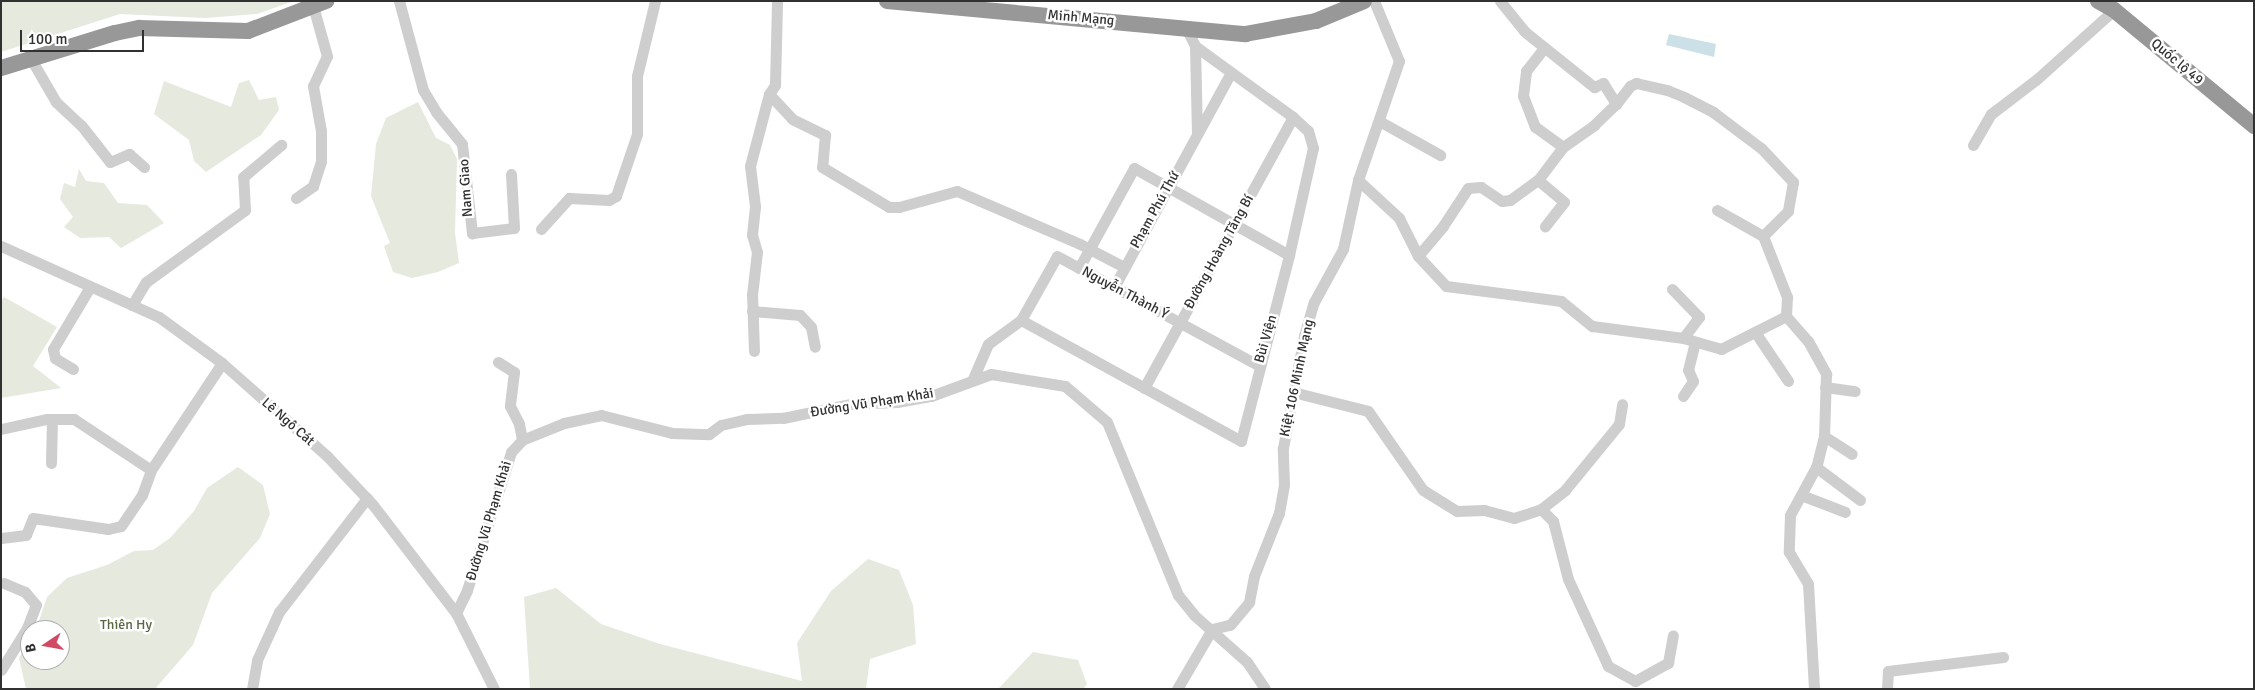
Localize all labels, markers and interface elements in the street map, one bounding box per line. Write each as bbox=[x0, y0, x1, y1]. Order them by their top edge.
street label: Minh Mạng bbox=[1047, 7, 1115, 29]
scale bar bbox=[22, 20, 146, 52]
text: 100 m bbox=[28, 30, 68, 48]
street label: Quốc lộ 49 bbox=[2147, 35, 2207, 89]
street label: Nam Giao bbox=[456, 159, 476, 217]
street label: Phạm Phú Thứ bbox=[1127, 168, 1183, 252]
street label: Đường Hoàng Tăng Bí bbox=[1181, 192, 1257, 312]
street label: Nguyễn Thành Ý bbox=[1079, 263, 1171, 323]
street label: Bùi Viện bbox=[1251, 313, 1281, 365]
street label: Kiệt 106 Minh Mạng bbox=[1276, 318, 1318, 438]
street label: Đường Vũ Phạm Khải bbox=[809, 385, 935, 421]
street label: Lê Ngô Cát bbox=[258, 395, 318, 449]
street label: Đường Vũ Phạm Khải bbox=[463, 459, 515, 583]
park label: Thiên Hy bbox=[100, 617, 152, 633]
north arrow bbox=[20, 620, 70, 670]
text: B bbox=[22, 642, 40, 654]

